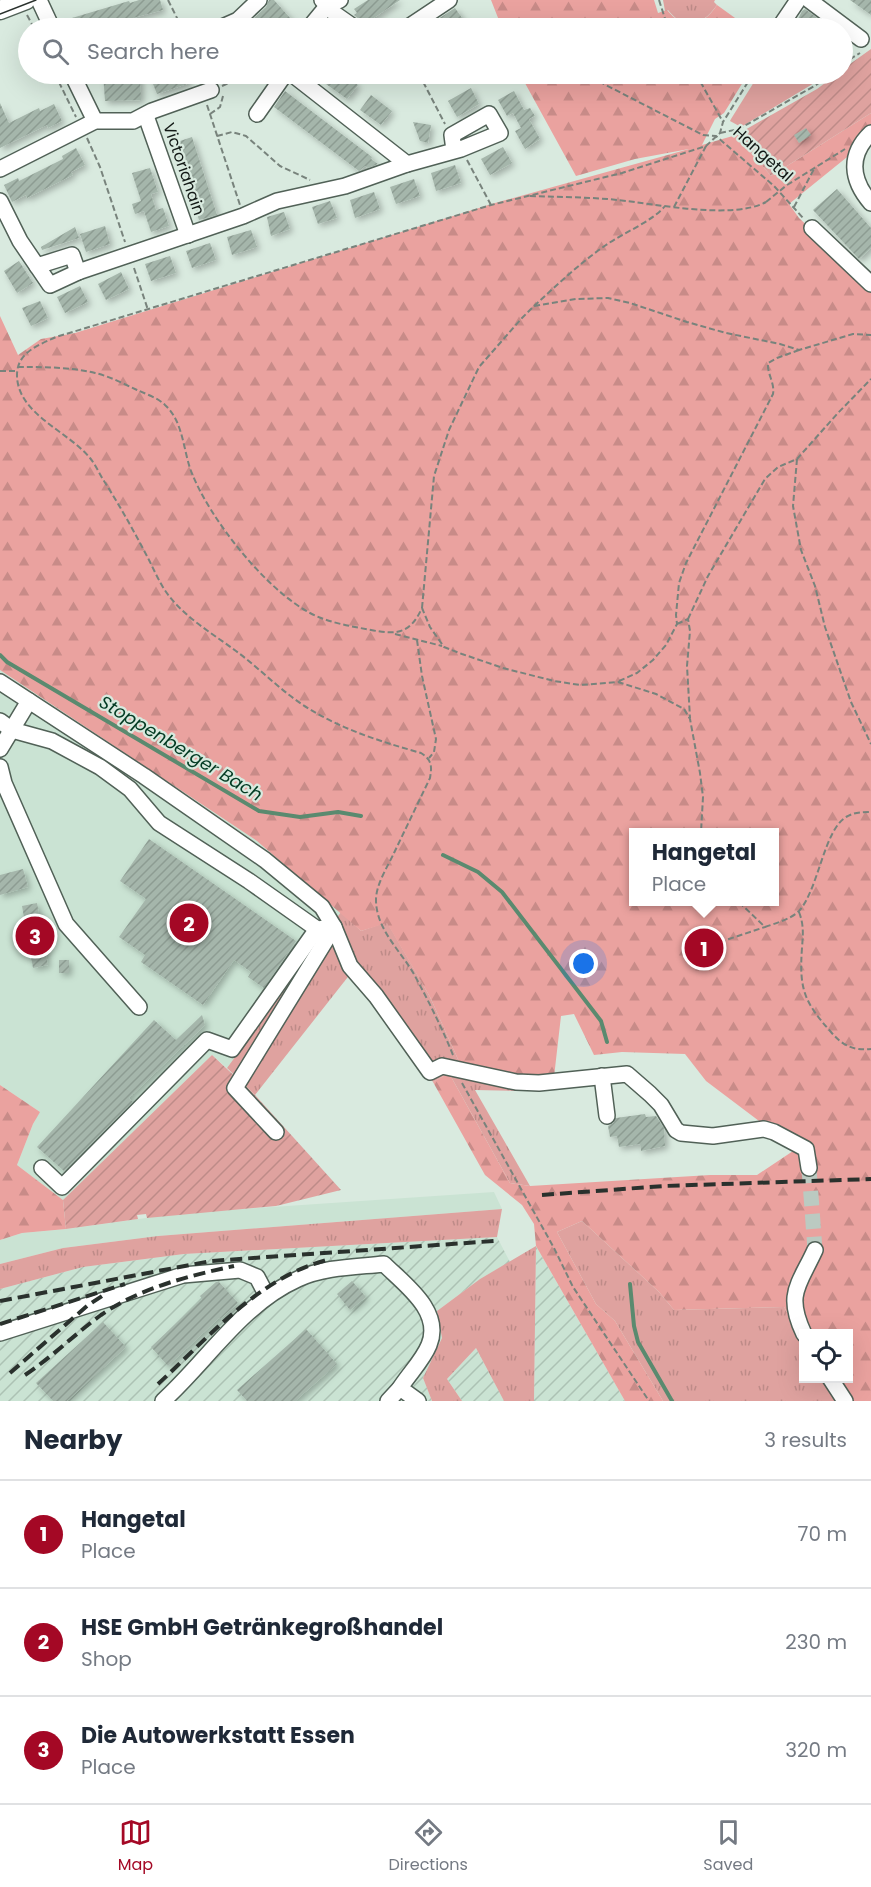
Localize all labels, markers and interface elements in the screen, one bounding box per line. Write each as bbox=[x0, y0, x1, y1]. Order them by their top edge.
search box bbox=[18, 18, 853, 84]
icon: search bbox=[39, 35, 72, 68]
text: Search here bbox=[87, 36, 220, 67]
street label: Victoriahain bbox=[157, 120, 211, 218]
street label: Hangetal bbox=[728, 121, 798, 187]
water label: Stoppenberger Bach bbox=[95, 689, 267, 807]
popup bbox=[629, 828, 779, 906]
text: Hangetal bbox=[652, 837, 756, 868]
text: Place bbox=[652, 870, 706, 898]
pin: 2 bbox=[170, 900, 208, 946]
pin: 3 bbox=[15, 914, 54, 958]
pin: 1 bbox=[684, 926, 724, 970]
your location bbox=[569, 949, 598, 978]
map controls bbox=[799, 1329, 853, 1383]
button: locate bbox=[799, 1329, 853, 1383]
text: Nearby bbox=[24, 1422, 122, 1458]
text: 3 results bbox=[764, 1426, 847, 1454]
text: Hangetal bbox=[81, 1504, 186, 1535]
text: 1 bbox=[40, 1520, 47, 1548]
text: 70 m bbox=[798, 1520, 847, 1548]
text: Place bbox=[81, 1537, 136, 1565]
text: HSE GmbH Getränkegroßhandel bbox=[81, 1612, 443, 1643]
text: 2 bbox=[38, 1628, 49, 1656]
text: 230 m bbox=[785, 1628, 847, 1656]
text: Shop bbox=[81, 1645, 132, 1673]
text: Die Autowerkstatt Essen bbox=[81, 1720, 355, 1751]
text: 3 bbox=[37, 1736, 50, 1764]
text: 320 m bbox=[785, 1736, 847, 1764]
text: Place bbox=[81, 1753, 136, 1781]
tab: Map bbox=[118, 1816, 153, 1877]
tab: Directions bbox=[389, 1816, 468, 1877]
tab: Saved bbox=[703, 1816, 753, 1877]

